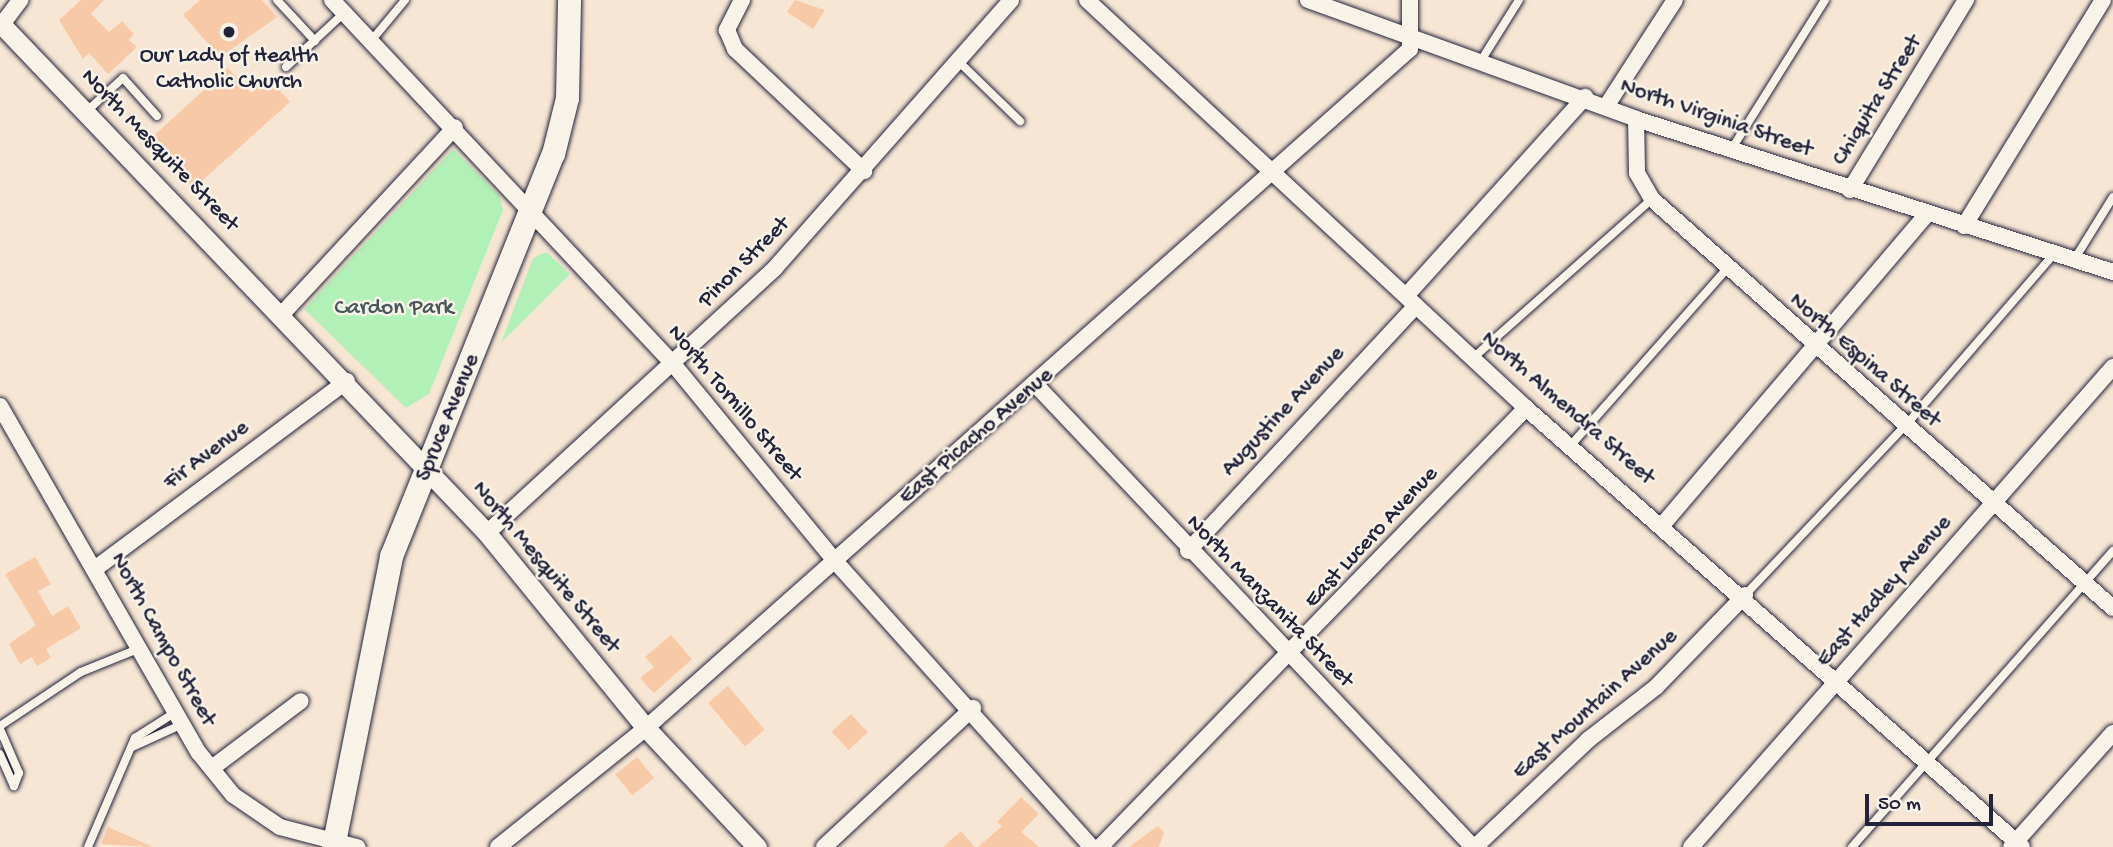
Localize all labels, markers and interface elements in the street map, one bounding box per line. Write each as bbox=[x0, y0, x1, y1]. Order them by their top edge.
marker: Our Lady of Health Catholic Church bbox=[221, 24, 237, 40]
street label: Chiquita Street bbox=[1827, 31, 1929, 171]
place label: Our Lady of Health Catholic Church bbox=[140, 43, 318, 97]
street label: North Mesquite Street bbox=[74, 64, 244, 238]
street label: North Virginia Street bbox=[1616, 73, 1816, 165]
street label: Pinon Street bbox=[693, 211, 797, 315]
street label: North Espina Street bbox=[1783, 288, 1945, 434]
park label: Cardon Park bbox=[334, 295, 454, 323]
street label: North Tornillo Street bbox=[660, 320, 808, 488]
street label: North Almendra Street bbox=[1474, 326, 1660, 492]
street label: Augustine Avenue bbox=[1216, 341, 1352, 483]
street label: Spruce Avenue bbox=[411, 350, 487, 486]
street label: East Picacho Avenue bbox=[894, 362, 1060, 512]
street label: Fir Avenue bbox=[159, 415, 255, 497]
street label: East Lucero Avenue bbox=[1299, 461, 1445, 615]
street label: North Mesquite Street bbox=[465, 476, 625, 660]
street label: North Manzanita Street bbox=[1179, 510, 1359, 694]
street label: East Hadley Avenue bbox=[1811, 510, 1959, 674]
street label: North Campo Street bbox=[103, 549, 221, 731]
street label: East Mountain Avenue bbox=[1508, 624, 1684, 786]
scale bar bbox=[1868, 780, 1996, 824]
text: 50 m bbox=[1878, 793, 1921, 818]

